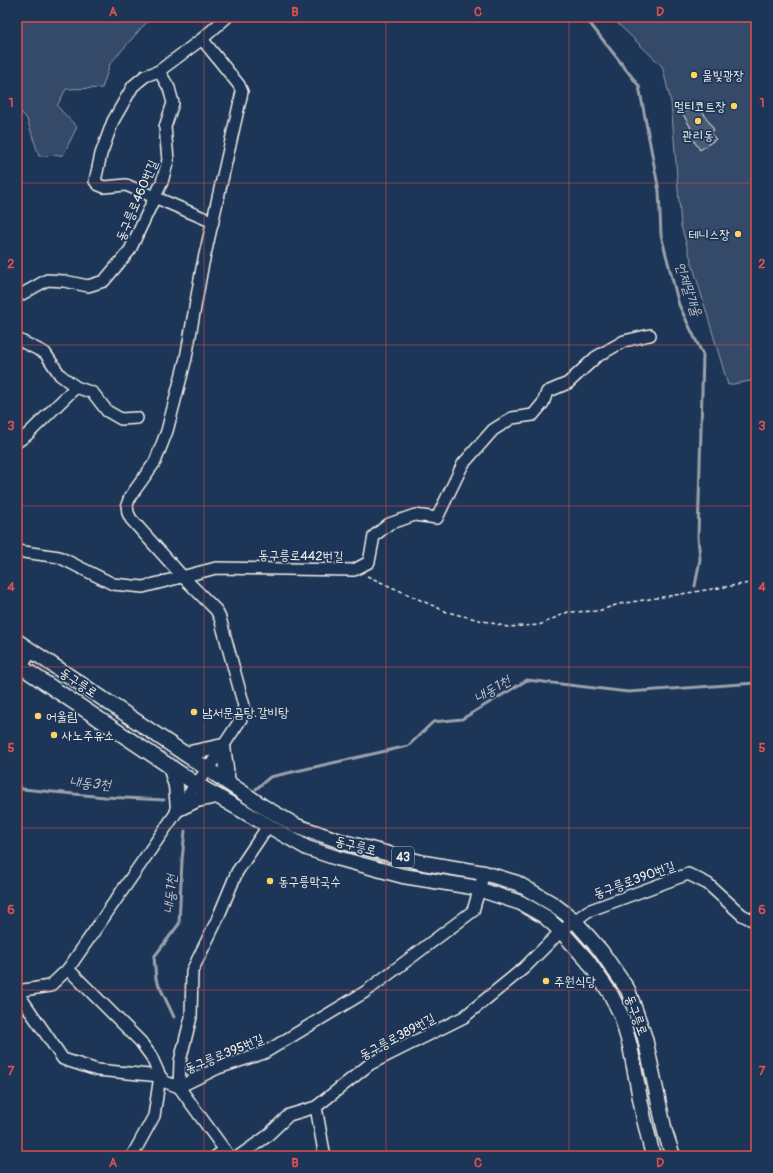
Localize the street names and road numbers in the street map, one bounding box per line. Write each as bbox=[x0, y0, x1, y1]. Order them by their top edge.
street label: 동구릉로460번길 bbox=[113, 157, 161, 243]
street label: 동구릉로442번길 bbox=[258, 547, 344, 565]
street label: 동구릉로 bbox=[57, 664, 100, 701]
street label: 동구릉로 bbox=[333, 833, 378, 859]
road number: 43 bbox=[392, 847, 414, 867]
street label: 동구릉로390번길 bbox=[591, 858, 677, 902]
street label: 동구릉로 bbox=[621, 993, 651, 1038]
street label: 동구릉로389번길 bbox=[357, 1010, 438, 1063]
street label: 동구릉로395번길 bbox=[183, 1031, 266, 1077]

